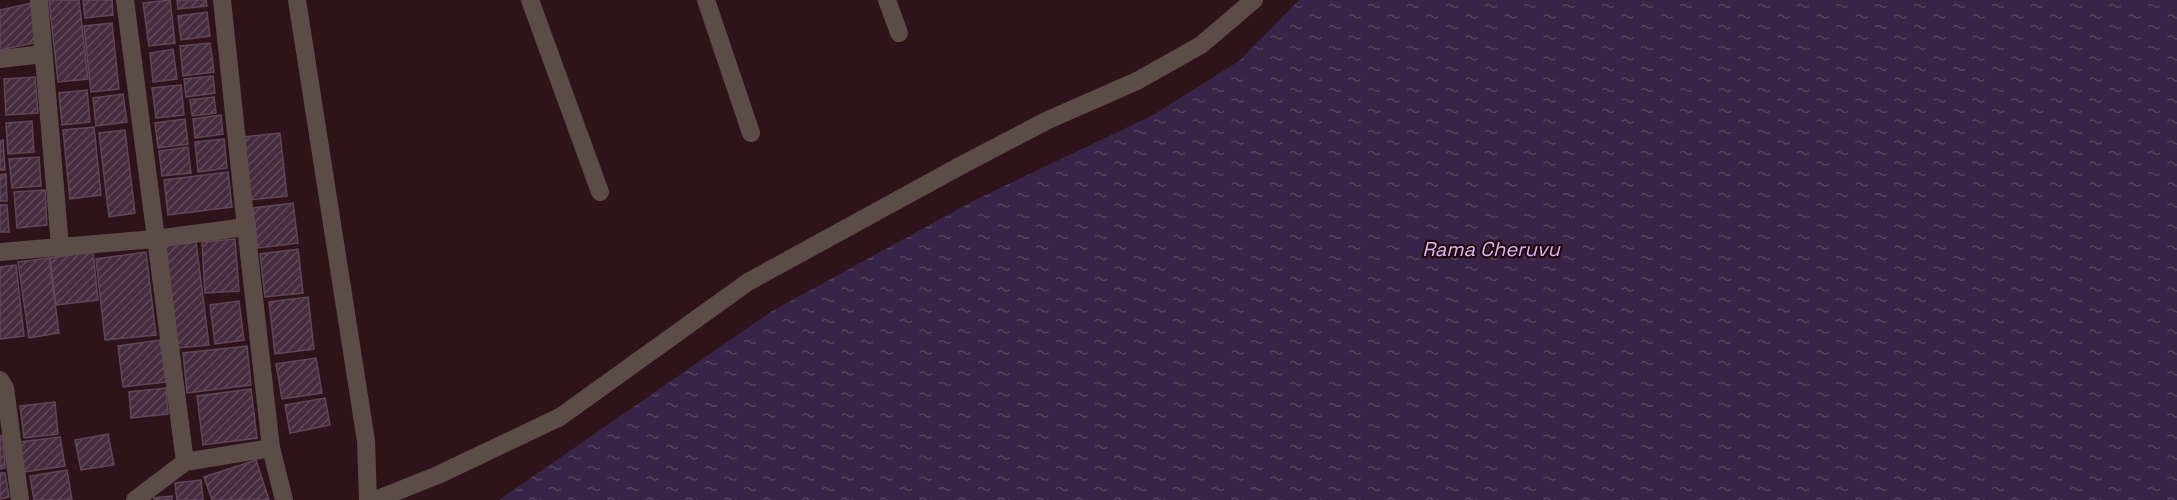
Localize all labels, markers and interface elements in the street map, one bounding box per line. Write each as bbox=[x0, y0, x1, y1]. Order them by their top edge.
water label: Rama Cheruvu bbox=[1422, 236, 1562, 262]

